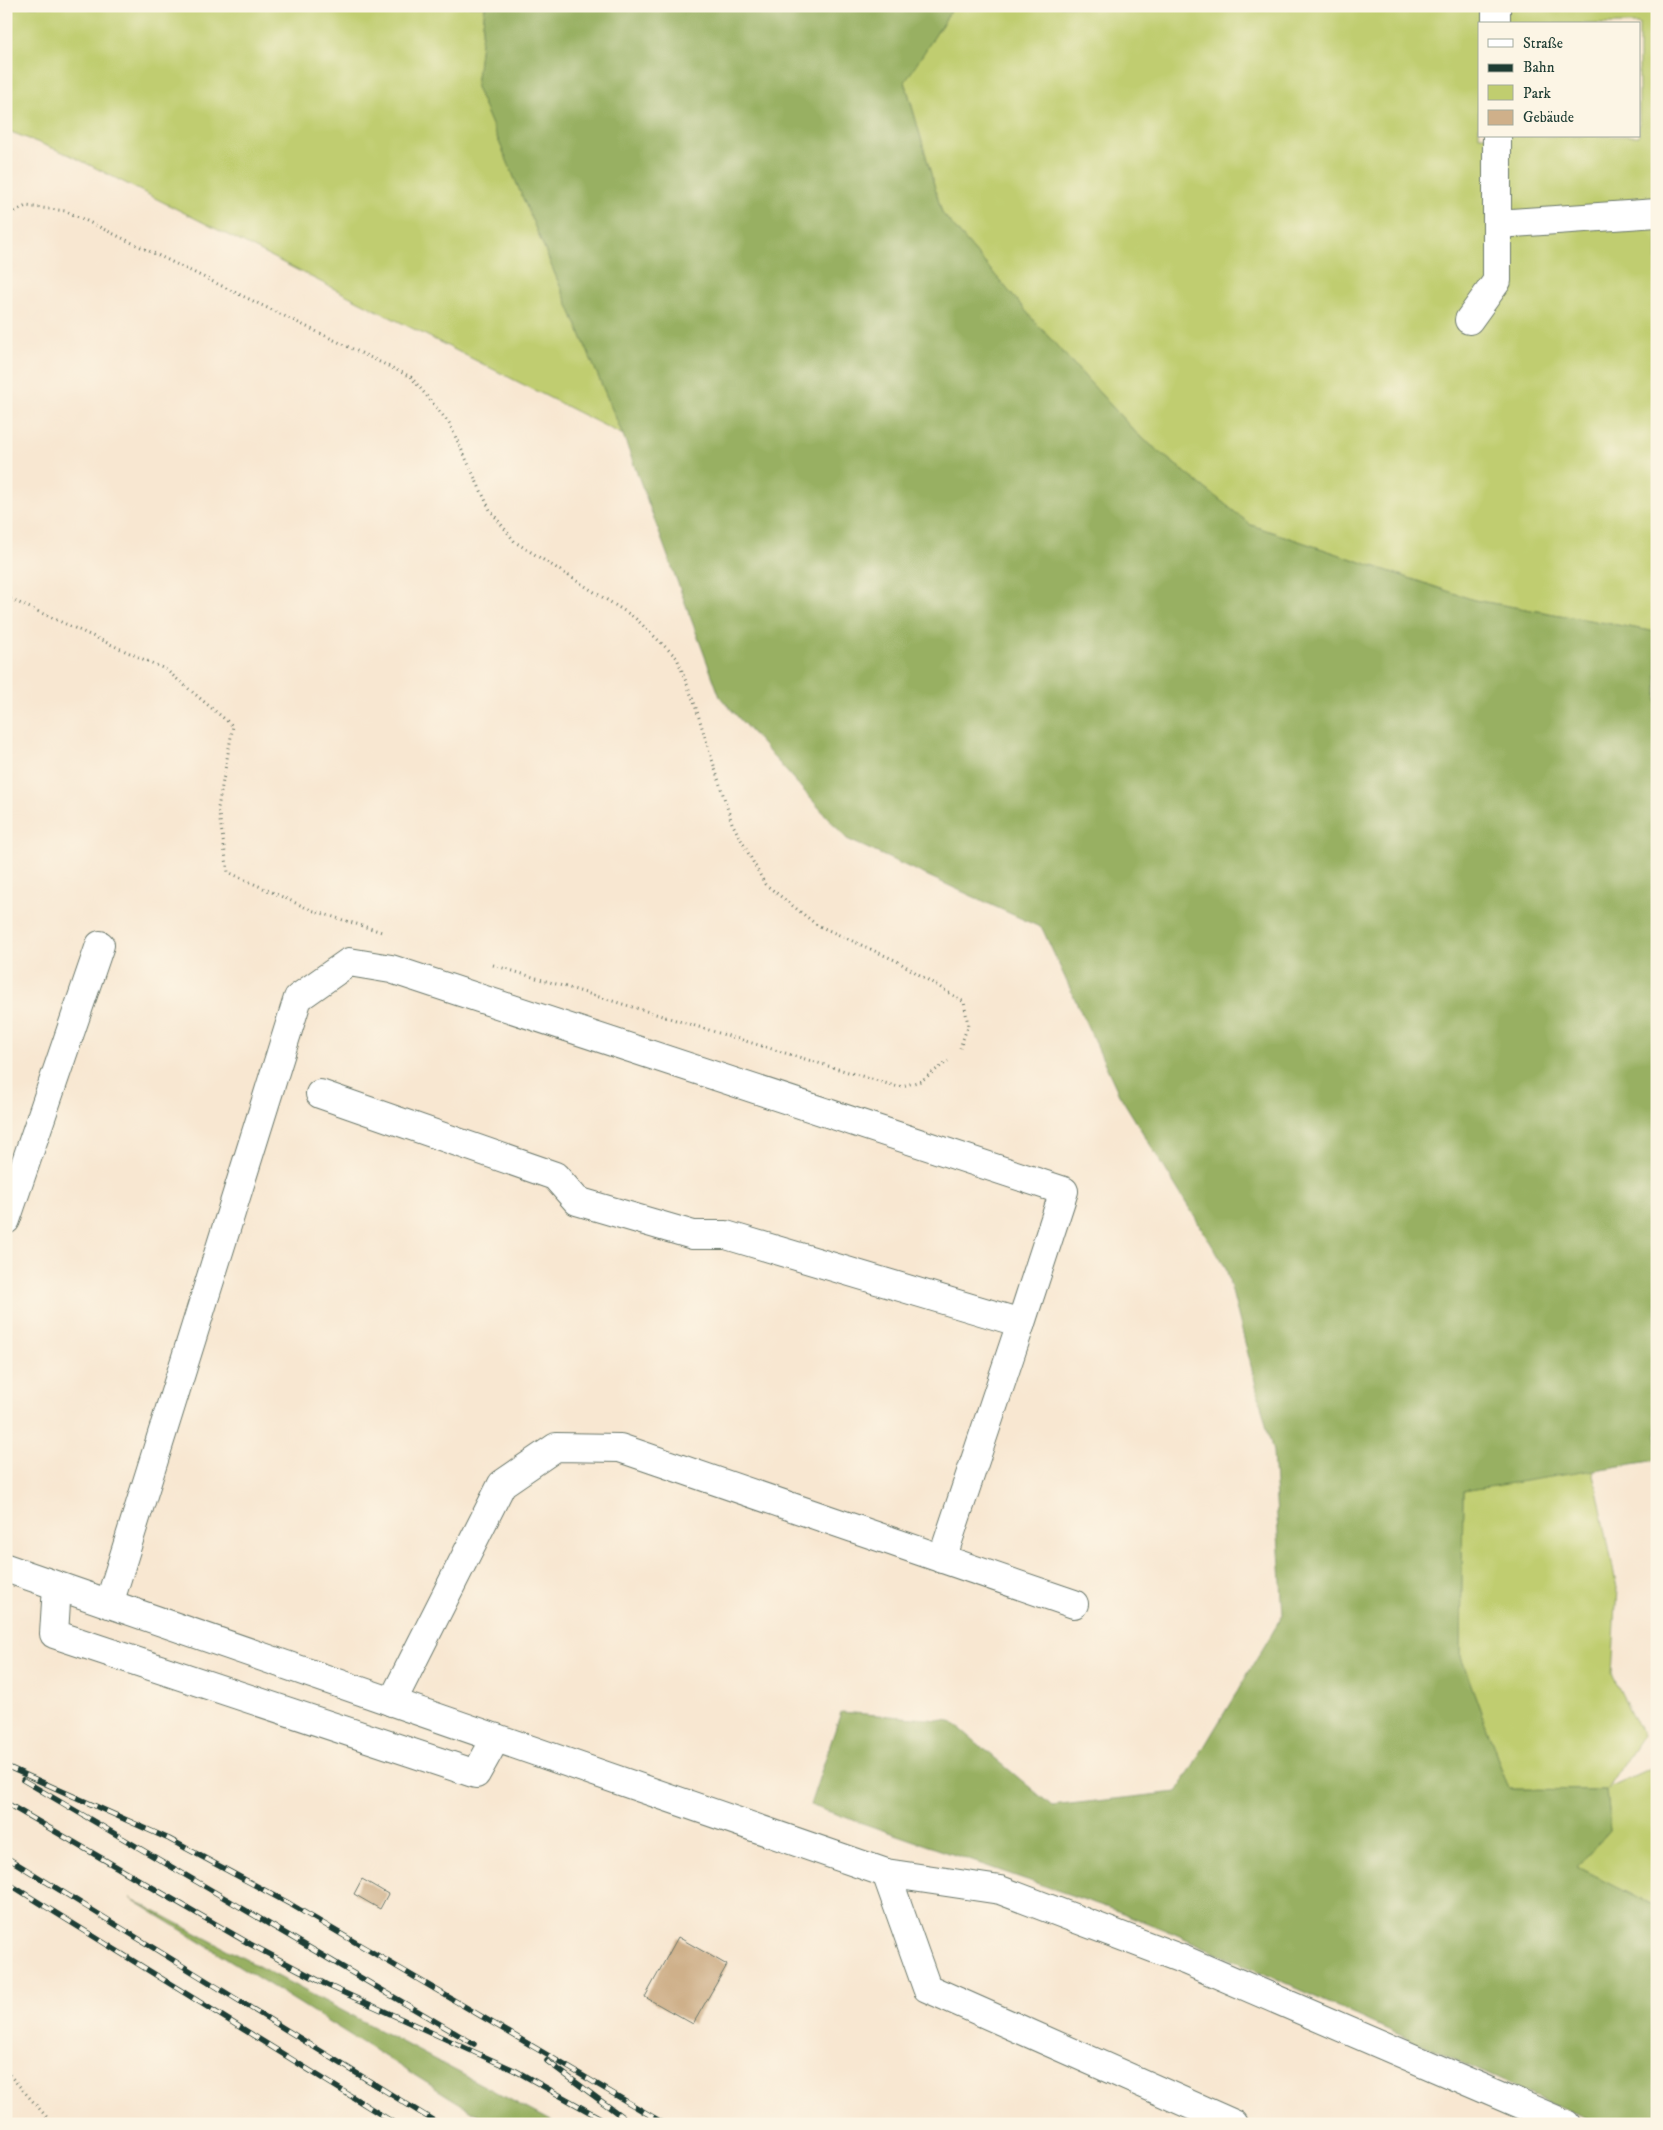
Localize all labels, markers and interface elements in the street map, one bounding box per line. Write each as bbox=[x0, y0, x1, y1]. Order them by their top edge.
legend bbox=[1478, 22, 1640, 138]
text: Straße bbox=[1523, 34, 1563, 53]
text: Bahn bbox=[1523, 58, 1555, 77]
text: Park bbox=[1523, 84, 1552, 103]
text: Gebäude bbox=[1523, 108, 1574, 127]

